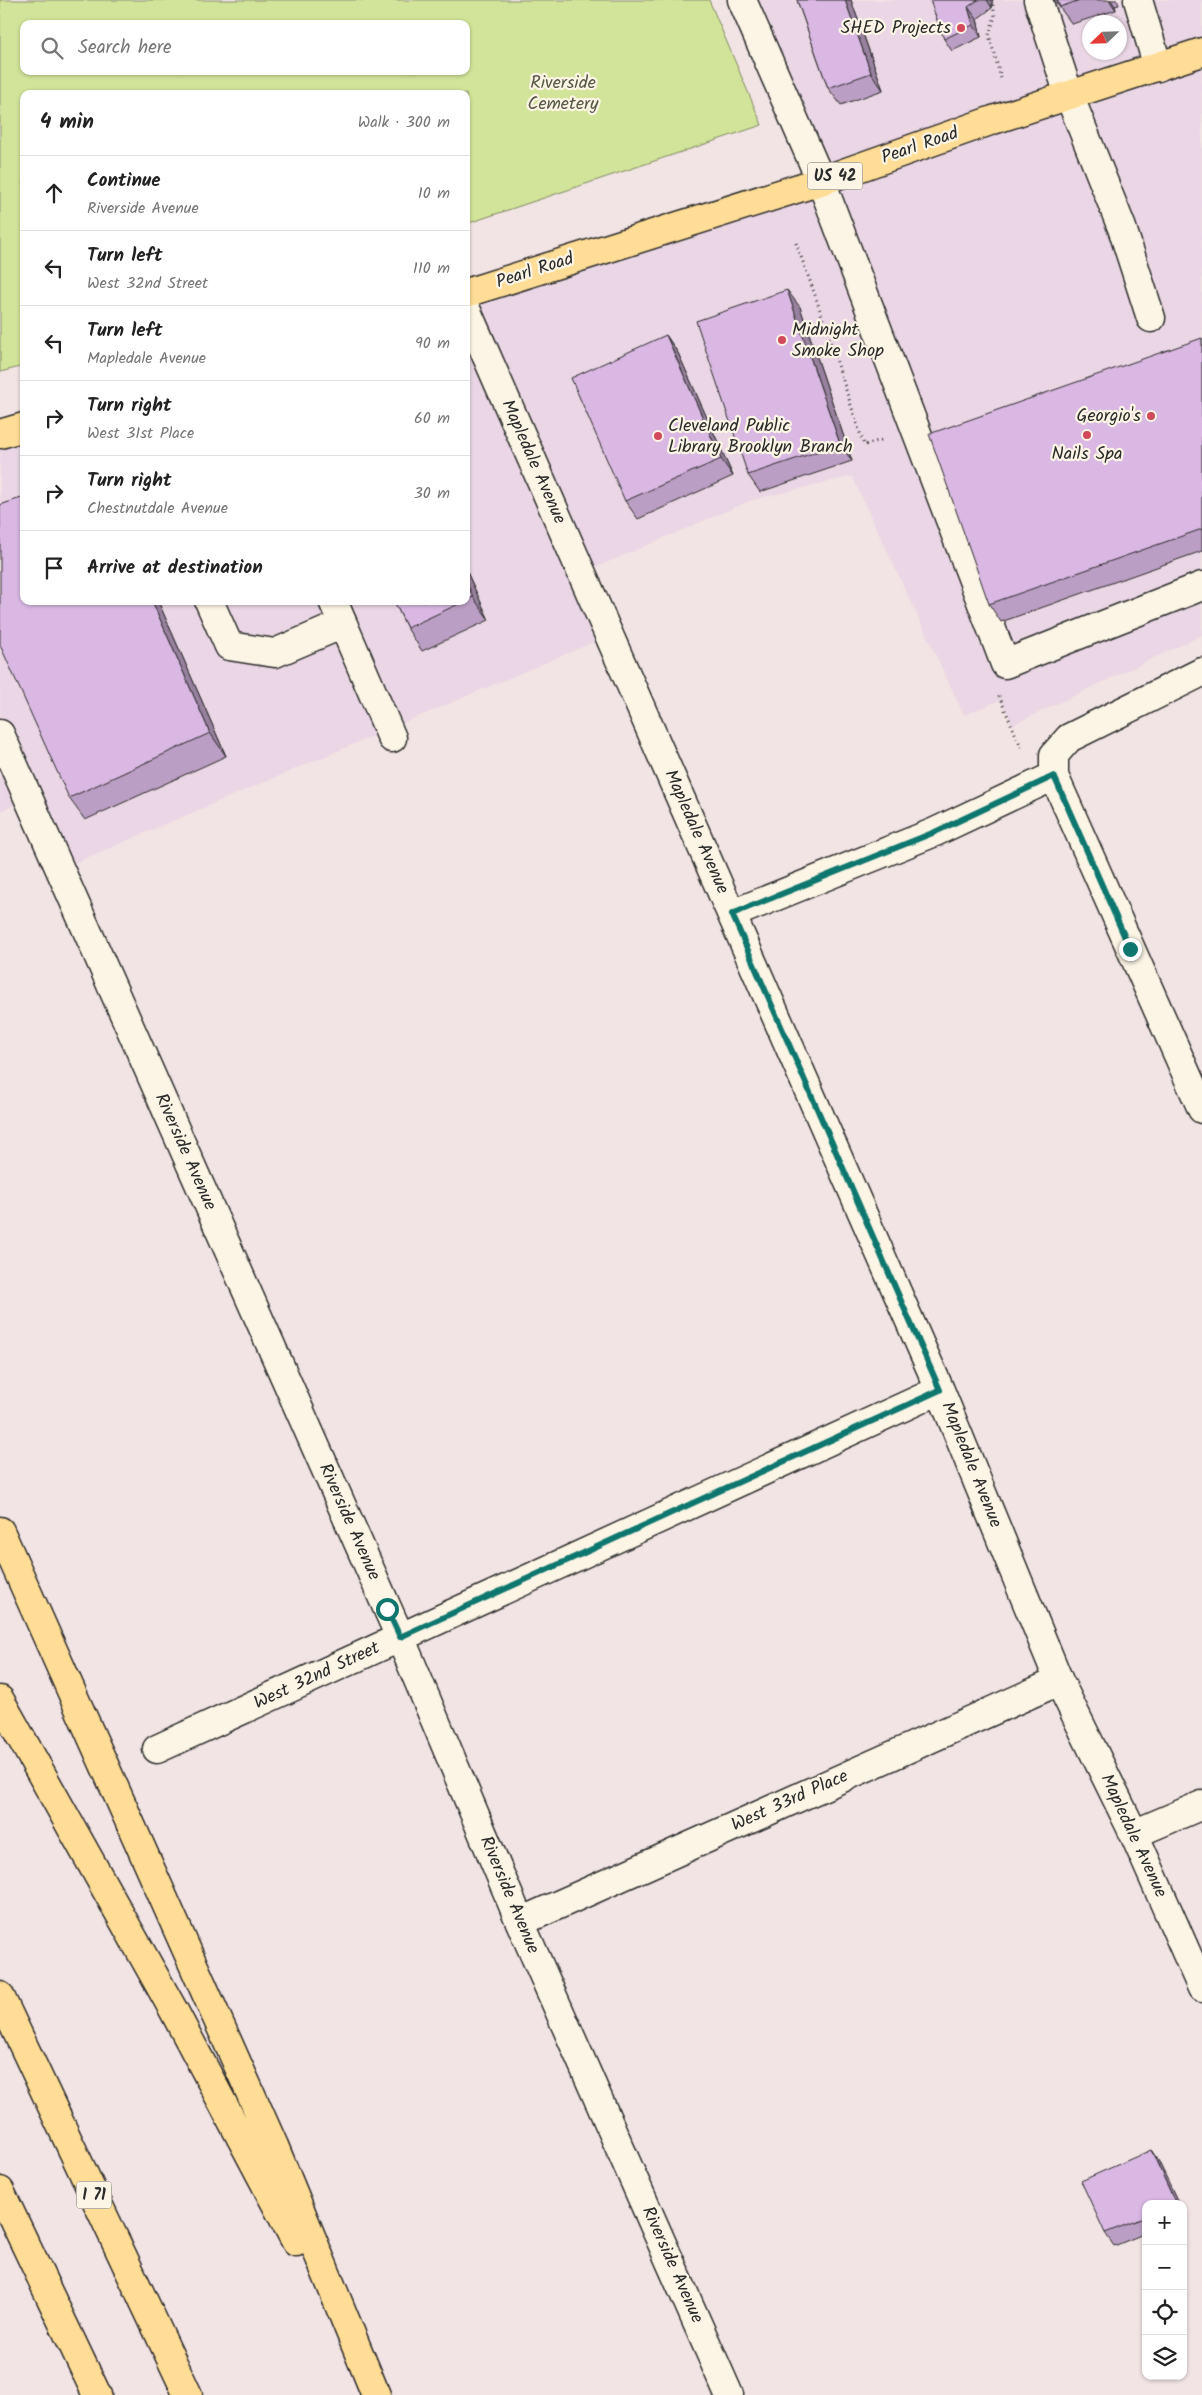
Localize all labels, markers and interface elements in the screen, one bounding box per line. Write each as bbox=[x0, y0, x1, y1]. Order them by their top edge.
place label: SHED Projects bbox=[841, 14, 951, 43]
north arrow bbox=[1082, 15, 1127, 60]
search box bbox=[20, 20, 470, 75]
marker: SHED Projects bbox=[955, 22, 967, 34]
text: Search here bbox=[78, 33, 172, 63]
icon: search bbox=[38, 34, 66, 62]
park label: Riverside Cemetery bbox=[528, 69, 599, 119]
text: 4 min bbox=[40, 106, 94, 139]
text: Walk · 300 m bbox=[358, 110, 450, 135]
street label: Pearl Road bbox=[877, 119, 963, 173]
road number: US 42 bbox=[808, 162, 862, 190]
text: Continue bbox=[87, 166, 160, 196]
icon: ahead bbox=[40, 179, 68, 207]
text: 10 m bbox=[418, 181, 450, 206]
text: Riverside Avenue bbox=[87, 196, 199, 221]
text: Turn left bbox=[87, 241, 162, 271]
street label: Pearl Road bbox=[492, 245, 578, 297]
icon: left bbox=[40, 254, 68, 282]
text: 110 m bbox=[413, 256, 450, 281]
text: West 32nd Street bbox=[87, 271, 208, 296]
text: Turn left bbox=[87, 316, 162, 346]
place label: Midnight Smoke Shop bbox=[792, 316, 884, 366]
icon: left bbox=[40, 329, 68, 357]
text: 90 m bbox=[415, 331, 450, 356]
marker: Midnight Smoke Shop bbox=[776, 334, 788, 346]
text: Mapledale Avenue bbox=[87, 346, 206, 371]
text: Turn right bbox=[87, 391, 172, 421]
street label: Mapledale Avenue bbox=[493, 395, 573, 529]
place label: Georgio's bbox=[1077, 402, 1141, 431]
icon: right bbox=[40, 404, 68, 432]
text: 60 m bbox=[414, 406, 450, 431]
marker: Georgio's bbox=[1145, 410, 1157, 422]
place label: Cleveland Public Library Brooklyn Branch bbox=[668, 412, 853, 462]
text: West 31st Place bbox=[87, 421, 194, 446]
marker: Nails Spa bbox=[1081, 429, 1093, 441]
marker: Cleveland Public Library Brooklyn Branch bbox=[652, 430, 664, 442]
place label: Nails Spa bbox=[1052, 440, 1122, 469]
text: Turn right bbox=[87, 466, 172, 496]
icon: right bbox=[40, 479, 68, 507]
text: 30 m bbox=[414, 481, 450, 506]
text: Chestnutdale Avenue bbox=[87, 496, 228, 521]
text: Arrive at destination bbox=[87, 553, 263, 583]
icon: arrive bbox=[40, 554, 68, 582]
street label: Mapledale Avenue bbox=[656, 765, 736, 899]
route end bbox=[1119, 938, 1142, 961]
street label: Riverside Avenue bbox=[146, 1089, 224, 1215]
street label: Mapledale Avenue bbox=[932, 1397, 1010, 1533]
street label: Riverside Avenue bbox=[310, 1459, 388, 1585]
route start bbox=[376, 1598, 399, 1621]
street label: West 32nd Street bbox=[249, 1634, 386, 1718]
street label: West 33rd Place bbox=[727, 1762, 853, 1840]
street label: Mapledale Avenue bbox=[1092, 1769, 1174, 1903]
street label: Riverside Avenue bbox=[471, 1831, 547, 1959]
road number: I 71 bbox=[76, 2182, 112, 2208]
map controls bbox=[1142, 2200, 1187, 2380]
button: + bbox=[1142, 2200, 1187, 2245]
street label: Riverside Avenue bbox=[633, 2202, 711, 2328]
button: − bbox=[1142, 2245, 1187, 2290]
button: locate bbox=[1142, 2290, 1187, 2335]
button: layers bbox=[1142, 2335, 1187, 2380]

